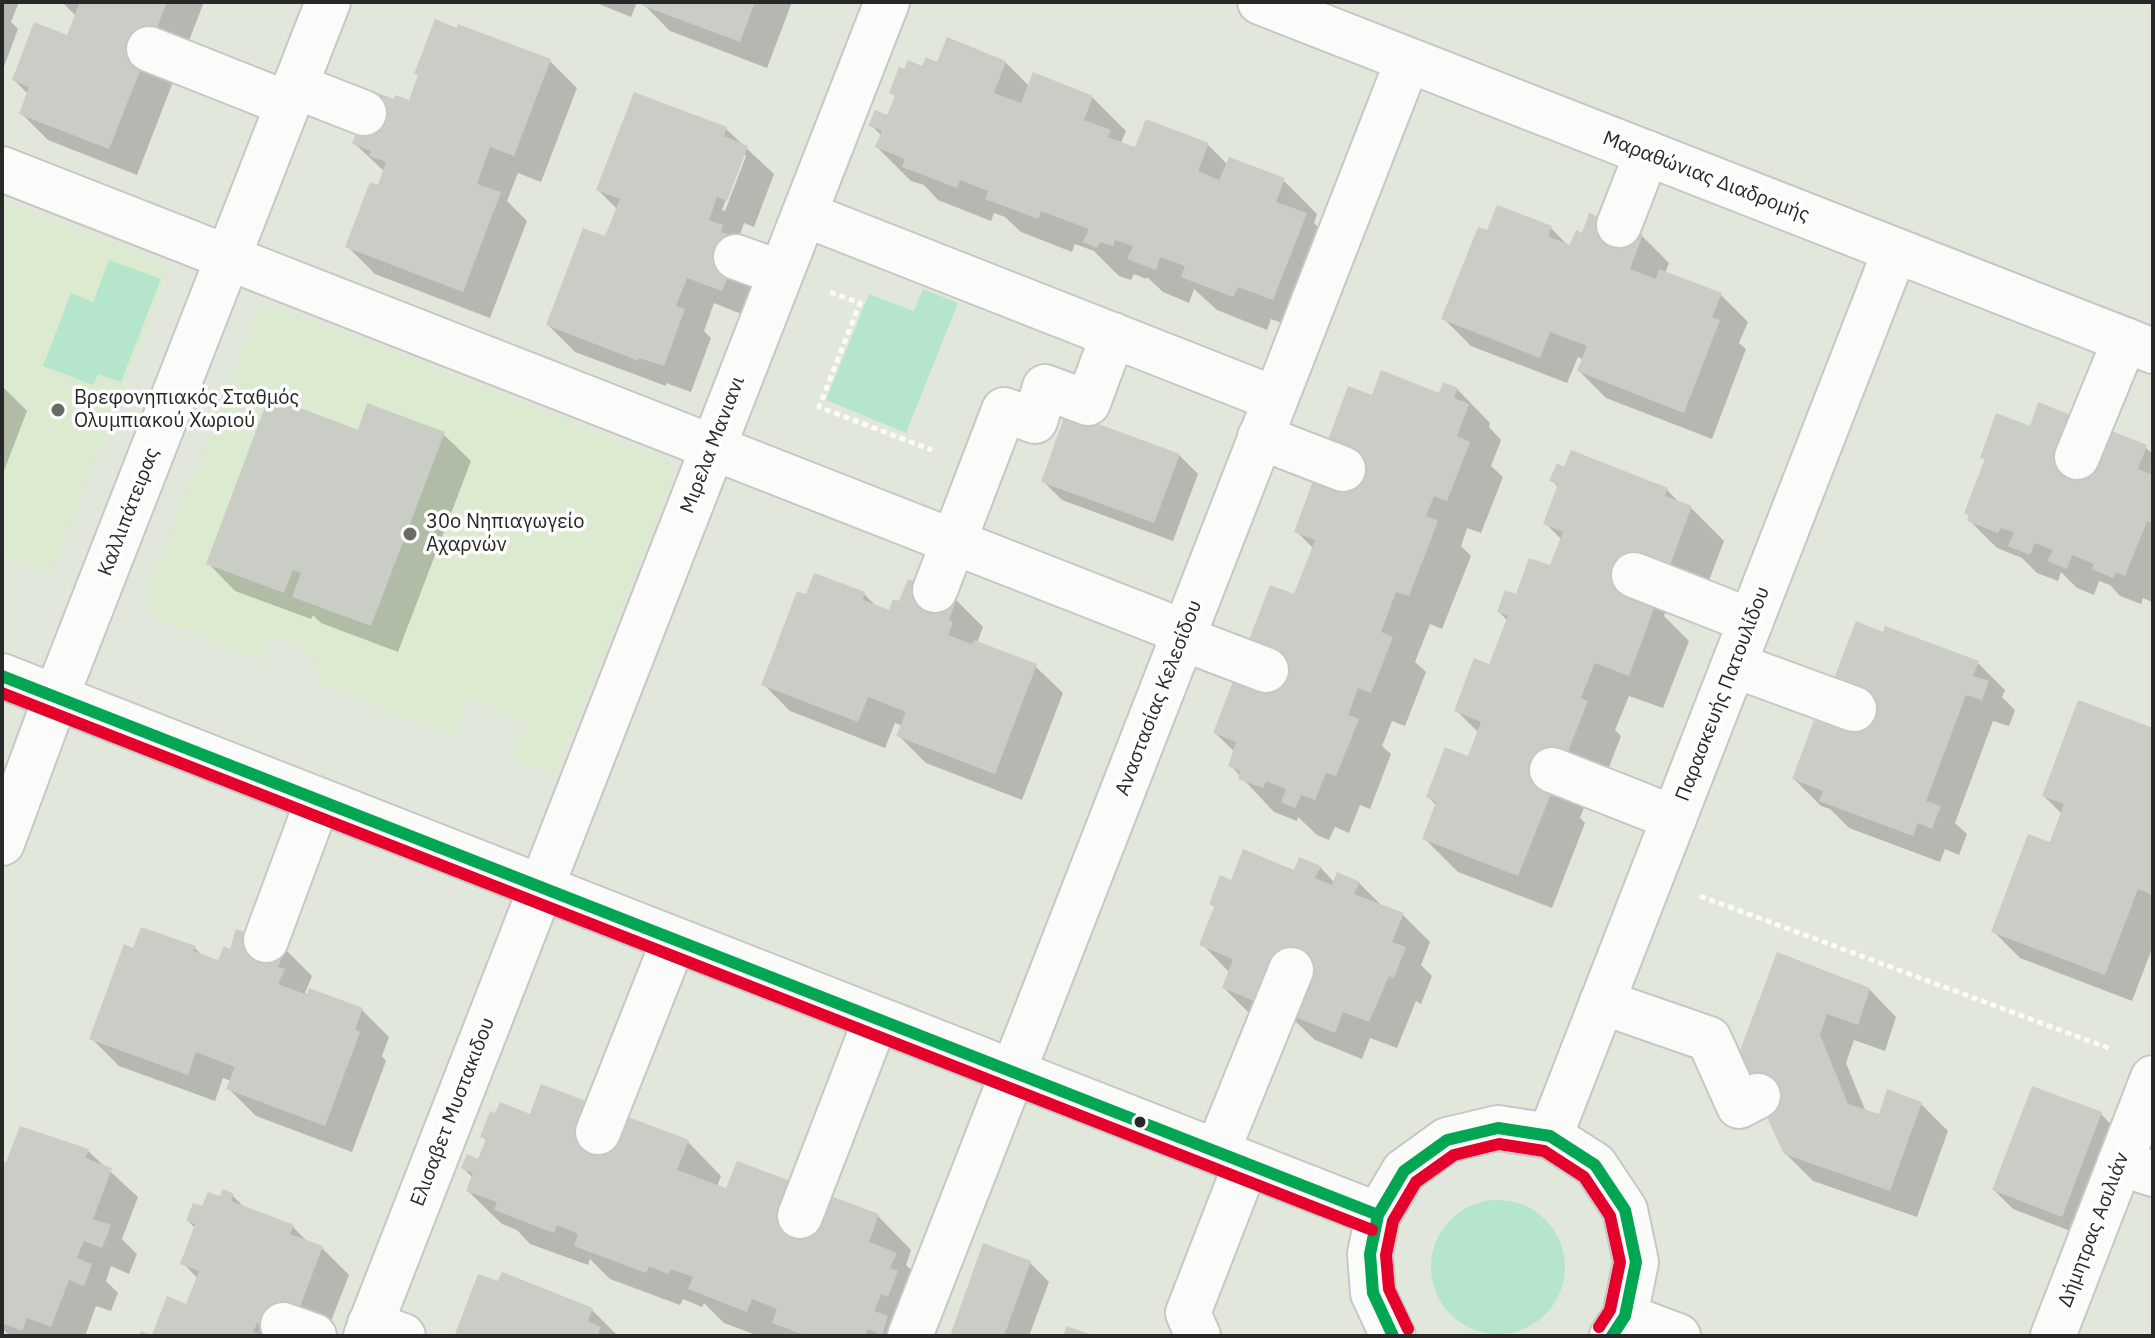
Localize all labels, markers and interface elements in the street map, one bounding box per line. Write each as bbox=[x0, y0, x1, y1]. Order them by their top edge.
street label: Μαραθώνιας Διαδρομής bbox=[1599, 126, 1813, 228]
street label: Μιρελα Μανιανι bbox=[676, 373, 750, 517]
place label: Βρεφονηπιακός Σταθμός Ολυμπιακού Χωριού bbox=[74, 386, 299, 433]
marker: Βρεφονηπιακός Σταθμός Ολυμπιακού Χωριού bbox=[49, 401, 67, 419]
street label: Καλλιπάτειρας bbox=[94, 444, 164, 580]
place label: 30ο Νηπιαγωγείο Αχαρνών bbox=[426, 510, 584, 557]
marker: 30ο Νηπιαγωγείο Αχαρνών bbox=[401, 525, 419, 543]
street label: Παρασκευής Πατουλίδου bbox=[1671, 583, 1775, 805]
street label: Αναστασίας Κελεσίδου bbox=[1111, 597, 1207, 799]
street label: Ελισαβετ Μυστακιδου bbox=[406, 1014, 500, 1210]
unlabelled marker bbox=[1132, 1114, 1148, 1130]
street label: Δήμητρας Ασιλιάν bbox=[2053, 1149, 2135, 1311]

